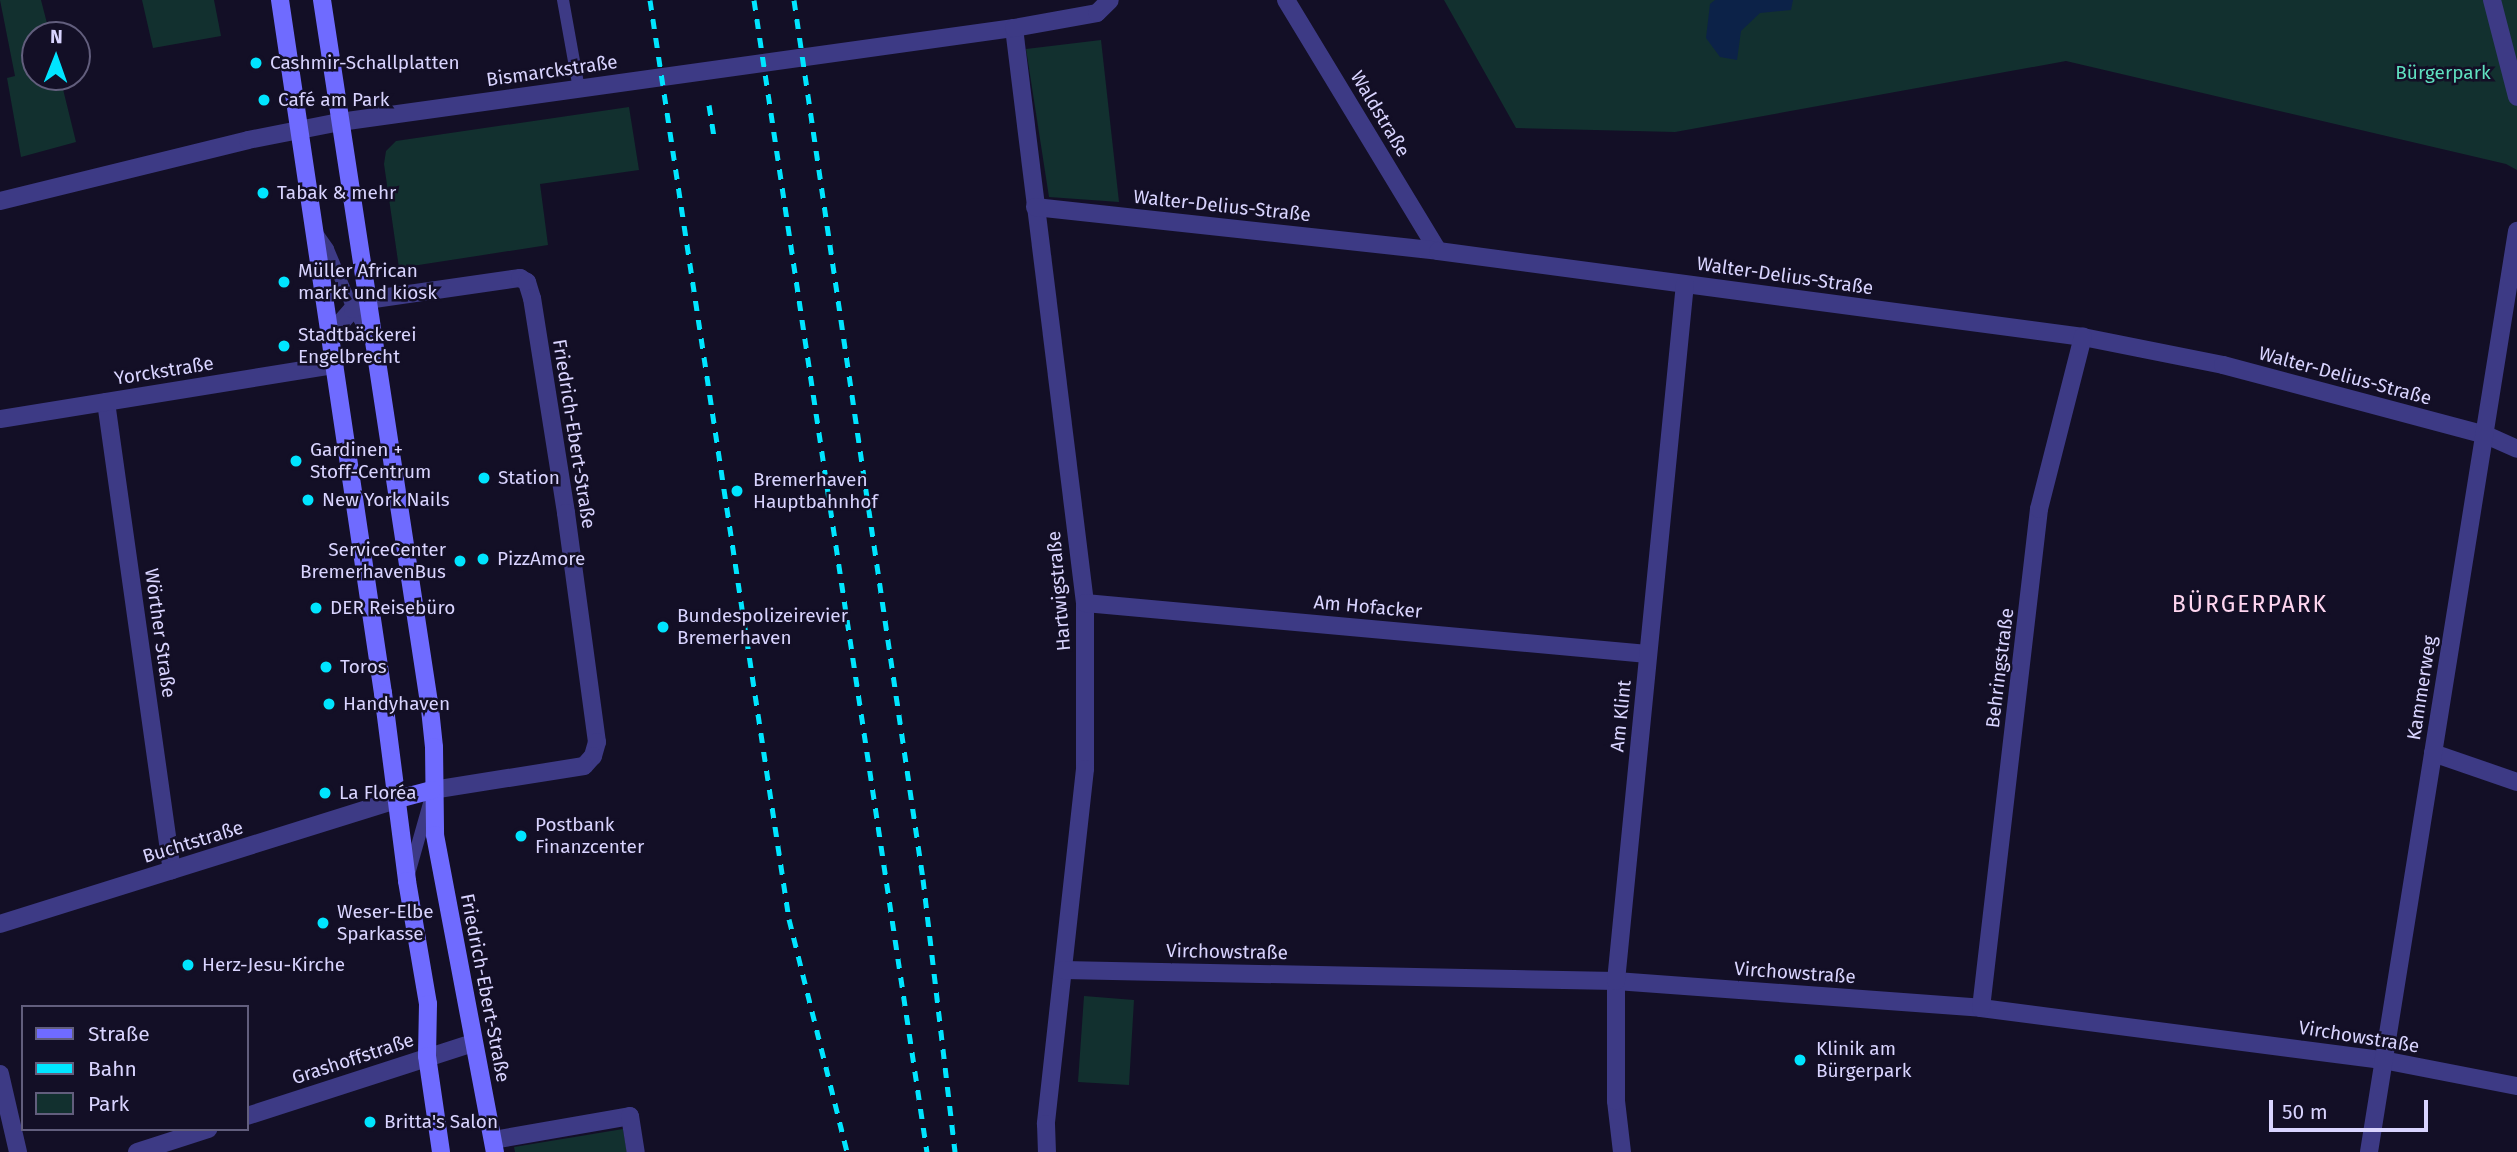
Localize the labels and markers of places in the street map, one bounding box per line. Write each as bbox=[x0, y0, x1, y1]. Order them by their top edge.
place label: Cashmir-Schallplatten bbox=[270, 52, 460, 74]
marker: Cashmir-Schallplatten bbox=[248, 55, 264, 71]
place label: Café am Park bbox=[278, 89, 389, 111]
marker: Café am Park bbox=[256, 92, 272, 108]
place label: Tabak & mehr bbox=[277, 182, 396, 204]
marker: Tabak & mehr bbox=[255, 185, 271, 201]
place label: Müller African markt und kiosk bbox=[298, 260, 437, 304]
marker: Müller African markt und kiosk bbox=[276, 274, 292, 290]
place label: Stadtbäckerei Engelbrecht bbox=[298, 324, 417, 368]
marker: Stadtbäckerei Engelbrecht bbox=[276, 338, 292, 354]
place label: Gardinen + Stoff-Centrum bbox=[310, 439, 431, 483]
marker: Gardinen + Stoff-Centrum bbox=[288, 453, 304, 469]
place label: Station bbox=[498, 467, 560, 489]
place label: Bremerhaven Hauptbahnhof bbox=[753, 469, 878, 513]
marker: Station bbox=[476, 470, 492, 486]
marker: Bremerhaven Hauptbahnhof bbox=[727, 481, 747, 501]
place label: New York Nails bbox=[322, 489, 450, 511]
marker: New York Nails bbox=[300, 492, 316, 508]
place label: ServiceCenter BremerhavenBus bbox=[300, 539, 446, 583]
place label: PizzAmore bbox=[497, 548, 585, 570]
marker: PizzAmore bbox=[475, 551, 491, 567]
marker: ServiceCenter BremerhavenBus bbox=[452, 553, 468, 569]
place label: DER Reisebüro bbox=[330, 597, 455, 619]
marker: DER Reisebüro bbox=[308, 600, 324, 616]
place label: Bundespolizeirevier Bremerhaven bbox=[677, 605, 848, 649]
marker: Bundespolizeirevier Bremerhaven bbox=[655, 619, 671, 635]
place label: Toros bbox=[340, 656, 387, 678]
marker: Toros bbox=[318, 659, 334, 675]
place label: Handyhaven bbox=[343, 693, 450, 715]
marker: Handyhaven bbox=[321, 696, 337, 712]
place label: La Floréa bbox=[339, 782, 417, 804]
marker: La Floréa bbox=[317, 785, 333, 801]
place label: Postbank Finanzcenter bbox=[535, 814, 644, 858]
marker: Postbank Finanzcenter bbox=[513, 828, 529, 844]
place label: Weser-Elbe Sparkasse bbox=[337, 901, 434, 945]
marker: Weser-Elbe Sparkasse bbox=[315, 915, 331, 931]
place label: Herz-Jesu-Kirche bbox=[202, 954, 345, 976]
marker: Herz-Jesu-Kirche bbox=[180, 957, 196, 973]
place label: Klinik am Bürgerpark bbox=[1816, 1038, 1911, 1082]
marker: Klinik am Bürgerpark bbox=[1790, 1050, 1810, 1070]
place label: Britta's Salon bbox=[384, 1111, 498, 1133]
marker: Britta's Salon bbox=[362, 1114, 378, 1130]

